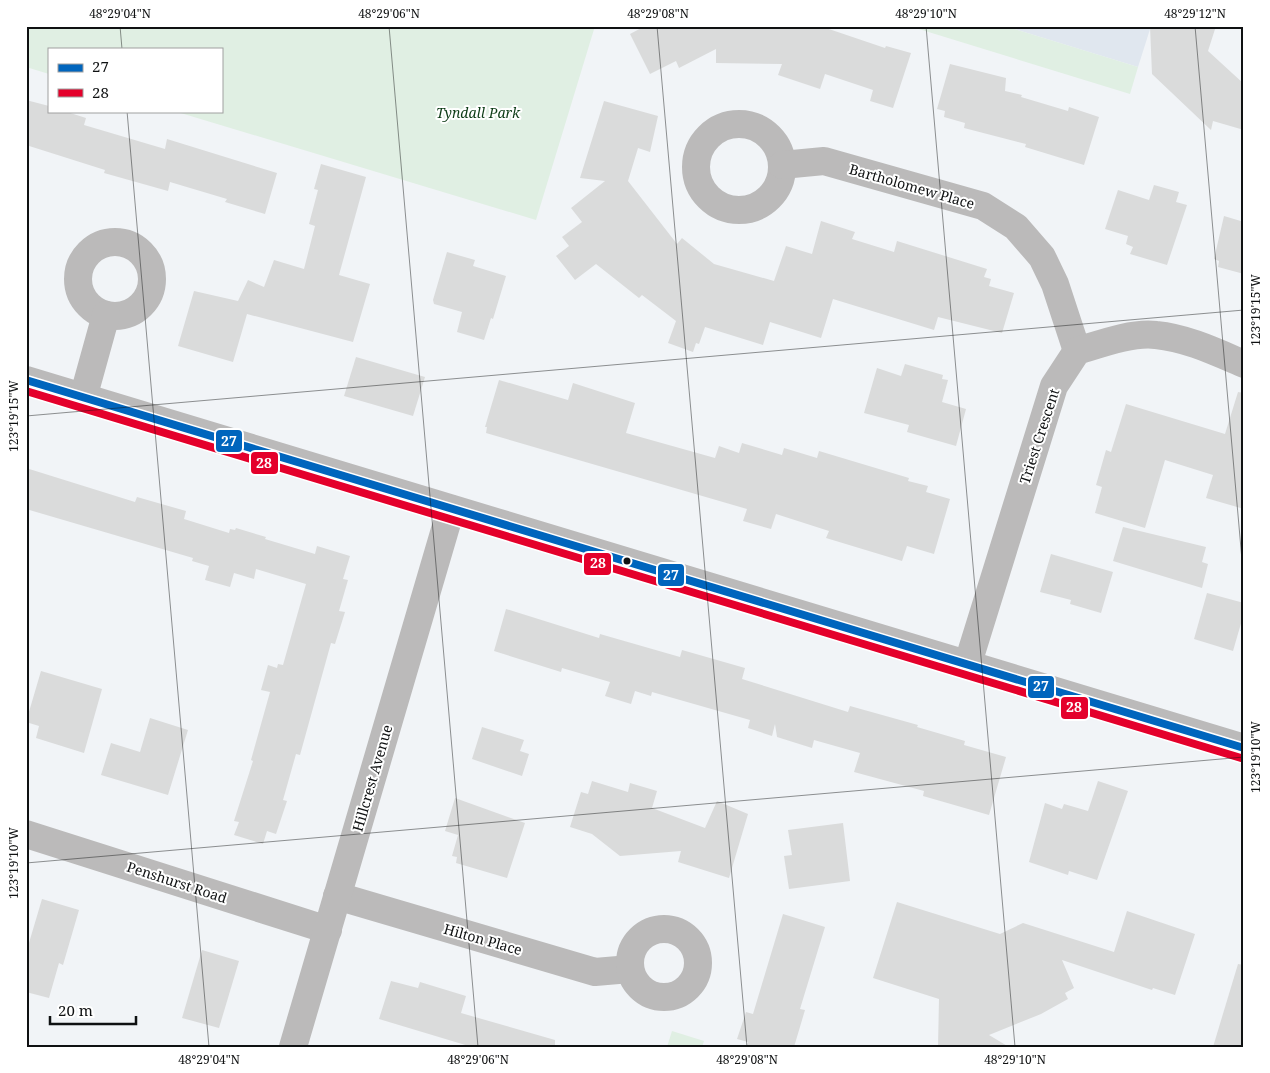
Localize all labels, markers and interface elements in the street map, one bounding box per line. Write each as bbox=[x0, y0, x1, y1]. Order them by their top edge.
text: 48°29'04"N bbox=[89, 5, 151, 22]
text: 48°29'06"N bbox=[358, 5, 420, 22]
text: 48°29'08"N bbox=[627, 5, 689, 22]
text: 48°29'10"N bbox=[895, 5, 957, 22]
text: 48°29'12"N bbox=[1164, 5, 1226, 22]
legend bbox=[48, 48, 222, 112]
text: 27 bbox=[92, 56, 109, 76]
text: 28 bbox=[92, 82, 109, 102]
park label: Tyndall Park bbox=[436, 103, 521, 122]
street label: Bartholomew Place bbox=[847, 159, 977, 213]
text: 123°19'15"W bbox=[1247, 274, 1264, 346]
text: 123°19'15"W bbox=[5, 380, 22, 452]
street label: Triest Crescent bbox=[1015, 386, 1063, 486]
line badge: 27 bbox=[215, 429, 243, 453]
text: 27 bbox=[221, 431, 237, 450]
line badge: 28 bbox=[250, 451, 279, 475]
text: 28 bbox=[256, 453, 272, 472]
line badge: 28 bbox=[583, 552, 612, 576]
text: 28 bbox=[590, 553, 606, 572]
unlabelled marker bbox=[622, 556, 632, 566]
line badge: 27 bbox=[657, 563, 685, 587]
text: 27 bbox=[663, 565, 679, 584]
line badge: 27 bbox=[1027, 675, 1055, 699]
text: 27 bbox=[1033, 676, 1049, 695]
line badge: 28 bbox=[1060, 696, 1089, 720]
text: 28 bbox=[1066, 697, 1082, 716]
text: 123°19'10"W bbox=[1247, 721, 1264, 793]
street label: Hillcrest Avenue bbox=[348, 722, 396, 834]
text: 123°19'10"W bbox=[5, 827, 22, 899]
street label: Penshurst Road bbox=[124, 857, 230, 907]
street label: Hilton Place bbox=[442, 919, 524, 959]
scale bar bbox=[50, 993, 136, 1025]
text: 20 m bbox=[58, 1000, 93, 1020]
text: 48°29'04"N bbox=[178, 1051, 240, 1068]
text: 48°29'06"N bbox=[447, 1051, 509, 1068]
text: 48°29'08"N bbox=[716, 1051, 778, 1068]
text: 48°29'10"N bbox=[984, 1051, 1046, 1068]

